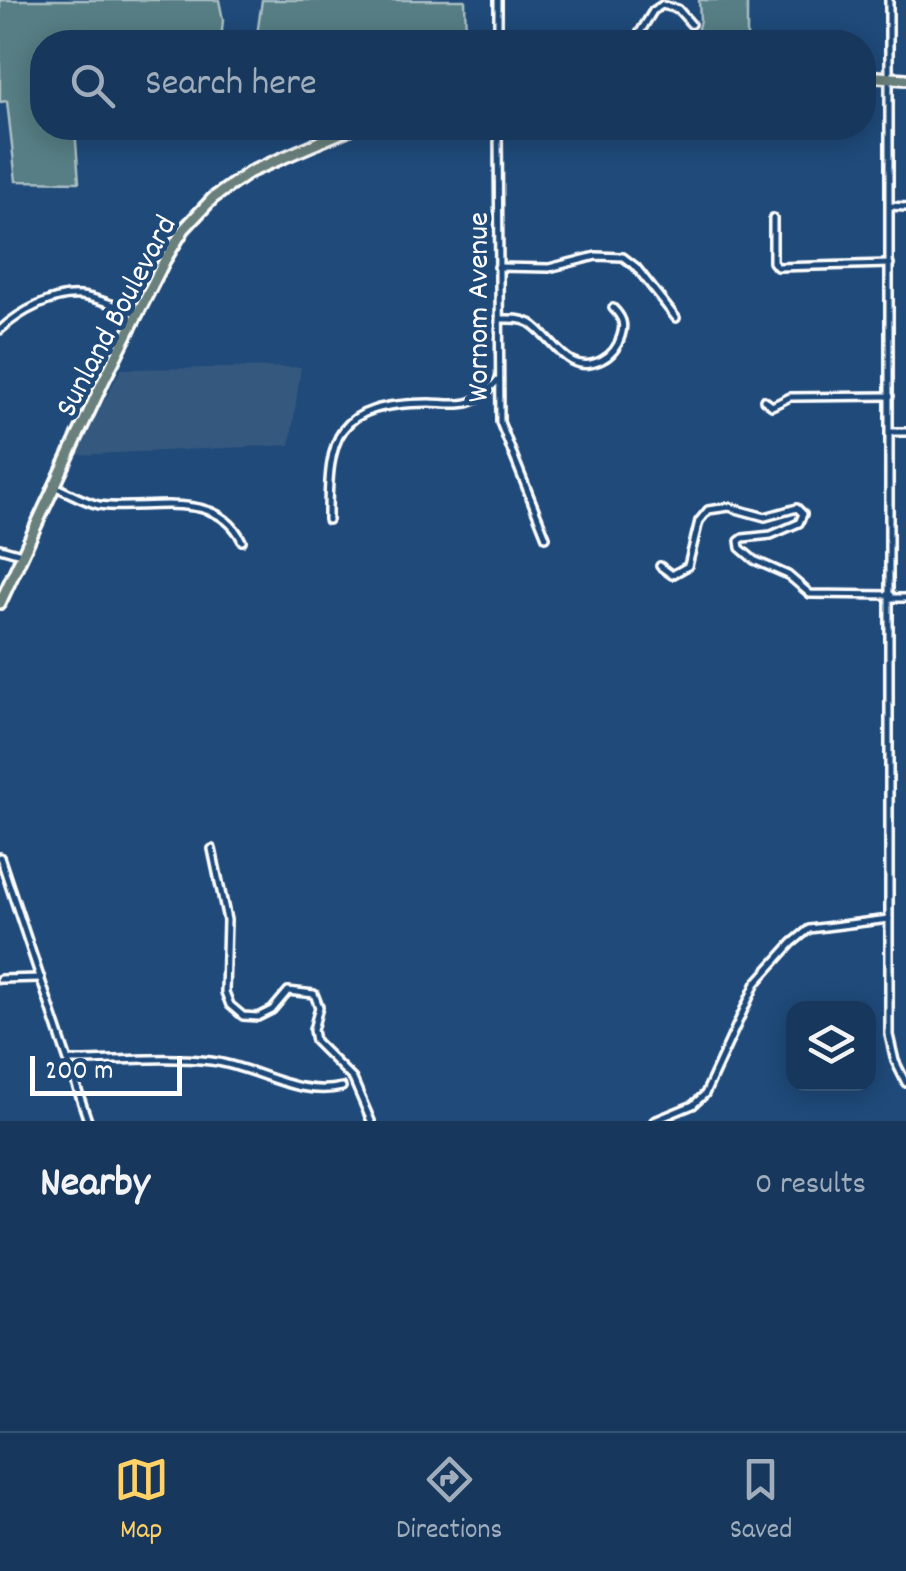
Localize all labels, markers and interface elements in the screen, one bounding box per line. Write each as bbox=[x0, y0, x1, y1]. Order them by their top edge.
search box bbox=[30, 30, 876, 140]
icon: search bbox=[65, 58, 120, 113]
text: Search here bbox=[145, 58, 317, 113]
street label: Sunland Boulevard bbox=[46, 208, 191, 426]
street label: Wornom Avenue bbox=[458, 212, 504, 402]
map controls bbox=[786, 1001, 876, 1091]
button: layers bbox=[786, 1001, 876, 1091]
scale bar bbox=[30, 1051, 182, 1096]
text: 200 m bbox=[45, 1053, 113, 1093]
text: Nearby bbox=[40, 1156, 150, 1216]
text: 0 results bbox=[755, 1163, 866, 1209]
tab: Map bbox=[114, 1452, 169, 1552]
tab: Directions bbox=[396, 1452, 502, 1552]
tab: Saved bbox=[730, 1452, 792, 1552]

